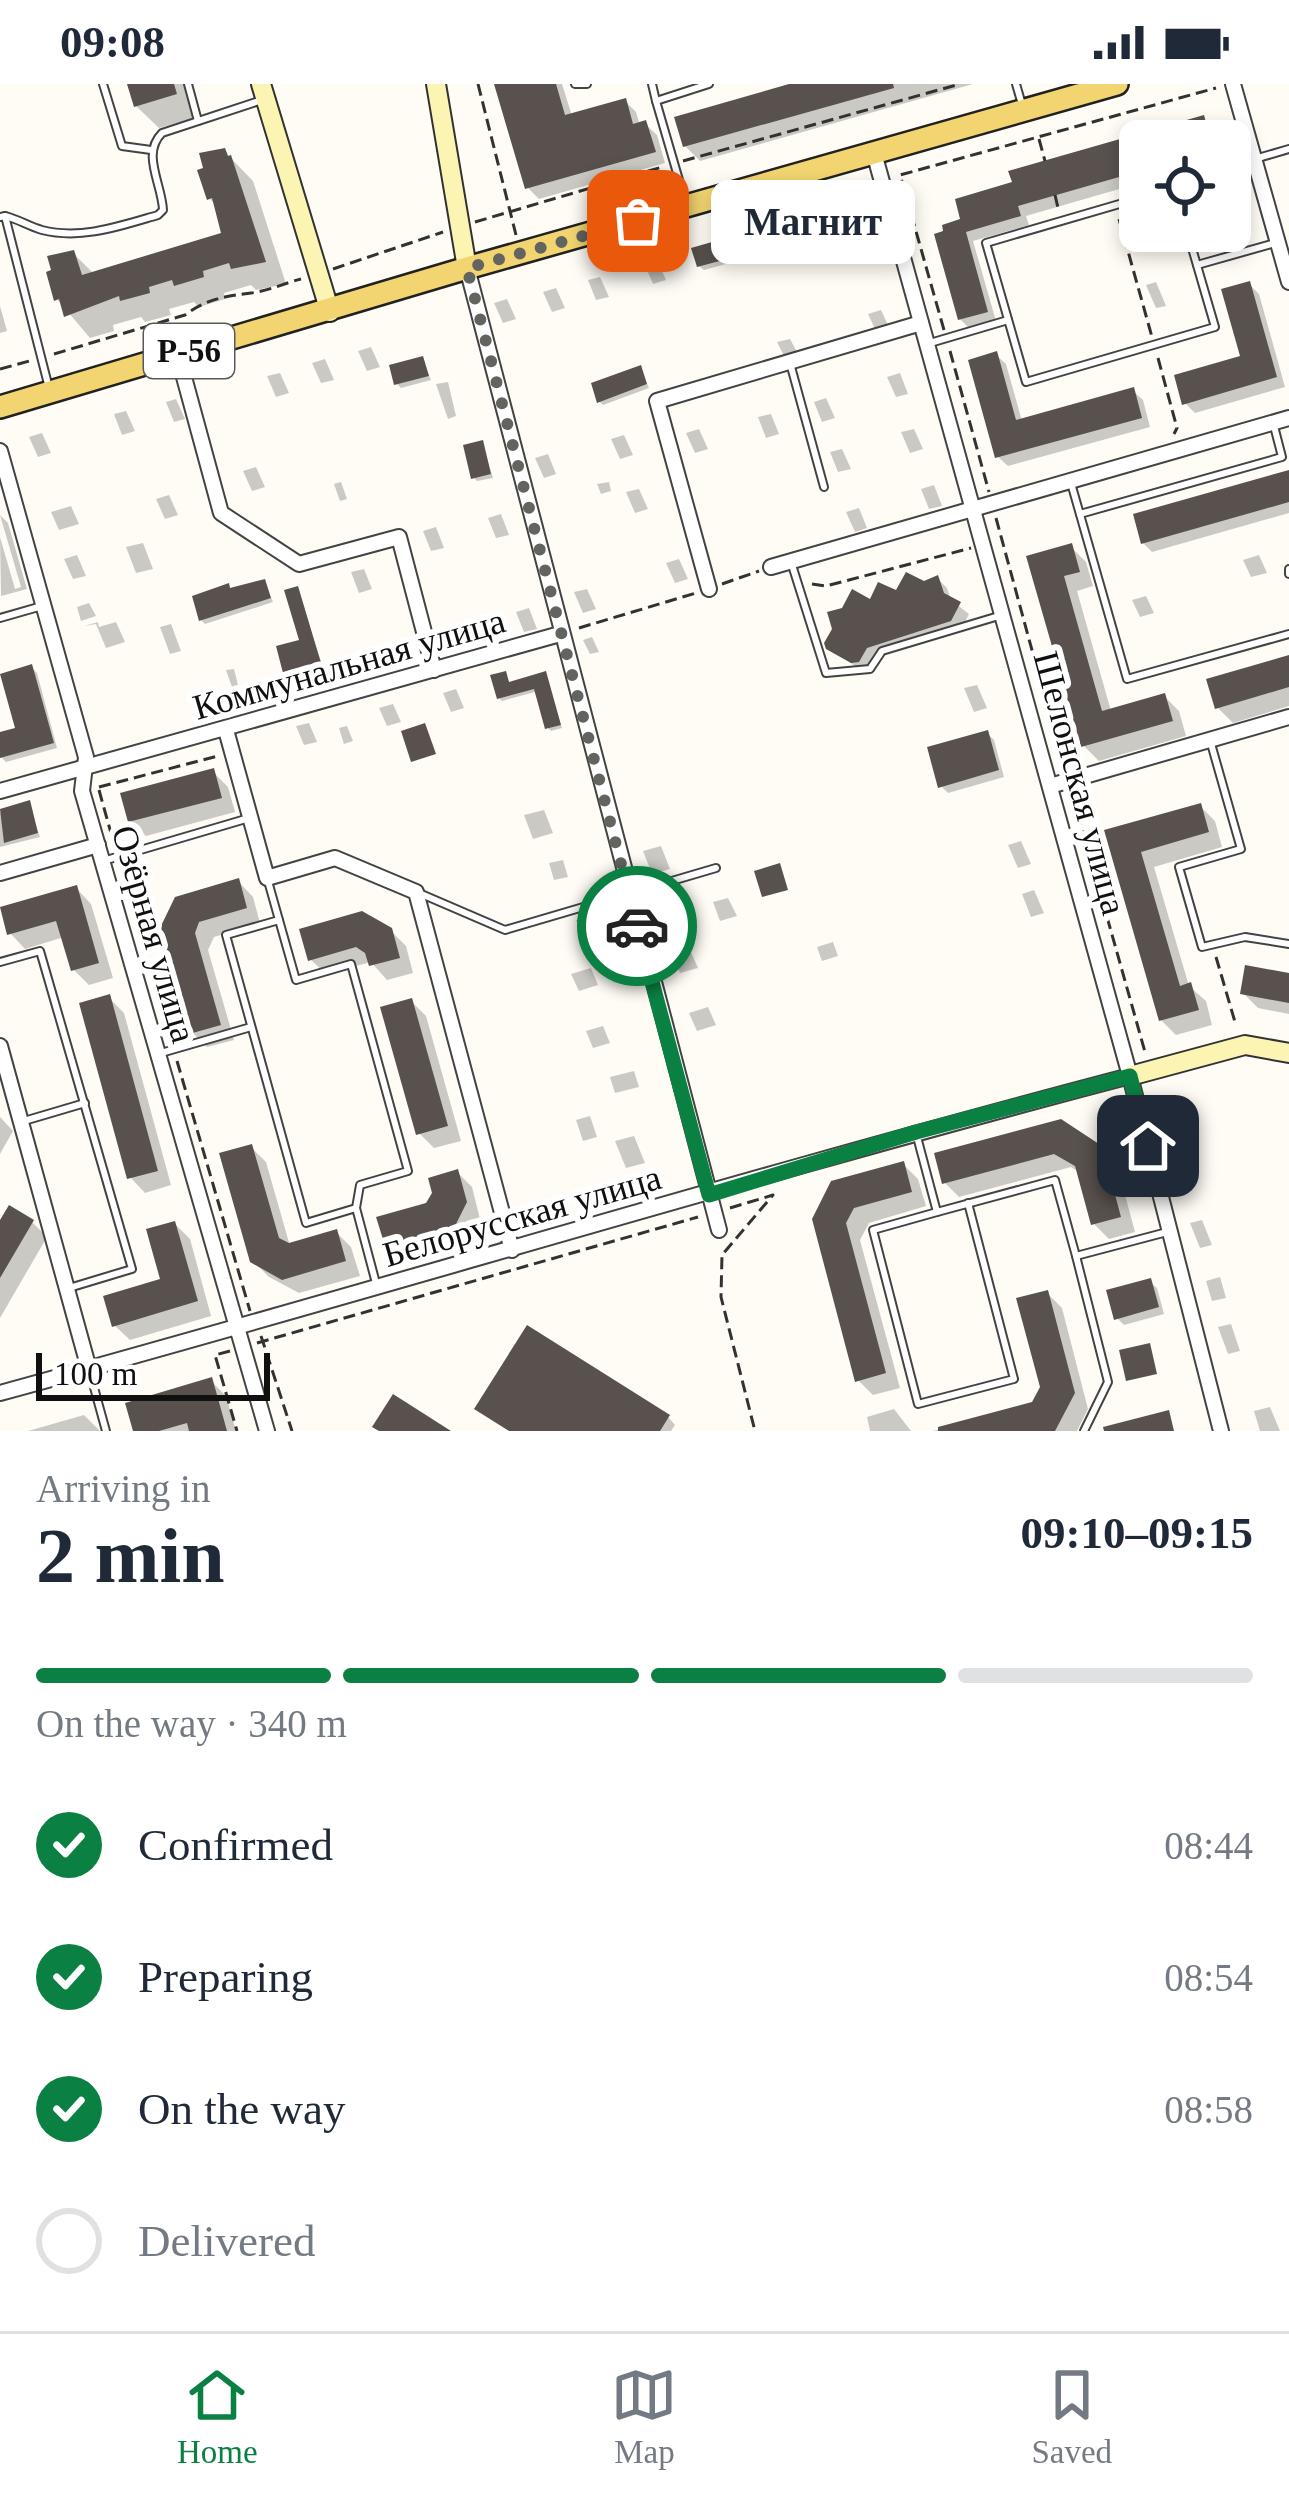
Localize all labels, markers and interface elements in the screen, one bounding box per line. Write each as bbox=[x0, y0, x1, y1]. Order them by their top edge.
text: 09:08 bbox=[60, 17, 165, 67]
map controls bbox=[1119, 120, 1251, 252]
button: locate bbox=[1119, 120, 1251, 252]
pin bbox=[587, 170, 689, 272]
callout: Магнит bbox=[710, 179, 914, 263]
icon: bag bbox=[605, 188, 671, 254]
text: Магнит bbox=[744, 200, 882, 243]
road number: Р-56 bbox=[144, 324, 234, 378]
street label: Коммунальная улица bbox=[188, 600, 510, 728]
street label: Шелонская улица bbox=[1026, 647, 1134, 919]
street label: Озёрная улица bbox=[104, 821, 204, 1047]
courier bbox=[577, 866, 697, 986]
icon: car bbox=[604, 893, 670, 959]
pin bbox=[1097, 1095, 1199, 1197]
icon: home bbox=[1115, 1113, 1181, 1179]
street label: Белорусская улица bbox=[378, 1157, 666, 1275]
scale bar bbox=[36, 1347, 270, 1400]
text: 100 m bbox=[54, 1356, 137, 1392]
text: Arriving in bbox=[36, 1467, 210, 1510]
text: 09:10–09:15 bbox=[1021, 1508, 1253, 1558]
text: 2 min bbox=[36, 1512, 225, 1599]
text: On the way · 340 m bbox=[36, 1702, 347, 1745]
icon: check bbox=[36, 1812, 102, 1878]
text: Confirmed bbox=[138, 1820, 333, 1870]
text: 08:44 bbox=[1164, 1824, 1253, 1867]
icon: check bbox=[36, 1944, 102, 2010]
text: Preparing bbox=[138, 1952, 313, 2002]
text: 08:54 bbox=[1164, 1956, 1253, 1999]
icon: check bbox=[36, 2076, 102, 2142]
text: On the way bbox=[138, 2084, 345, 2134]
text: 08:58 bbox=[1164, 2088, 1253, 2131]
text: Delivered bbox=[138, 2216, 315, 2266]
tab: Home bbox=[177, 2362, 258, 2471]
tab: Map bbox=[611, 2362, 677, 2471]
tab: Saved bbox=[1031, 2362, 1112, 2471]

